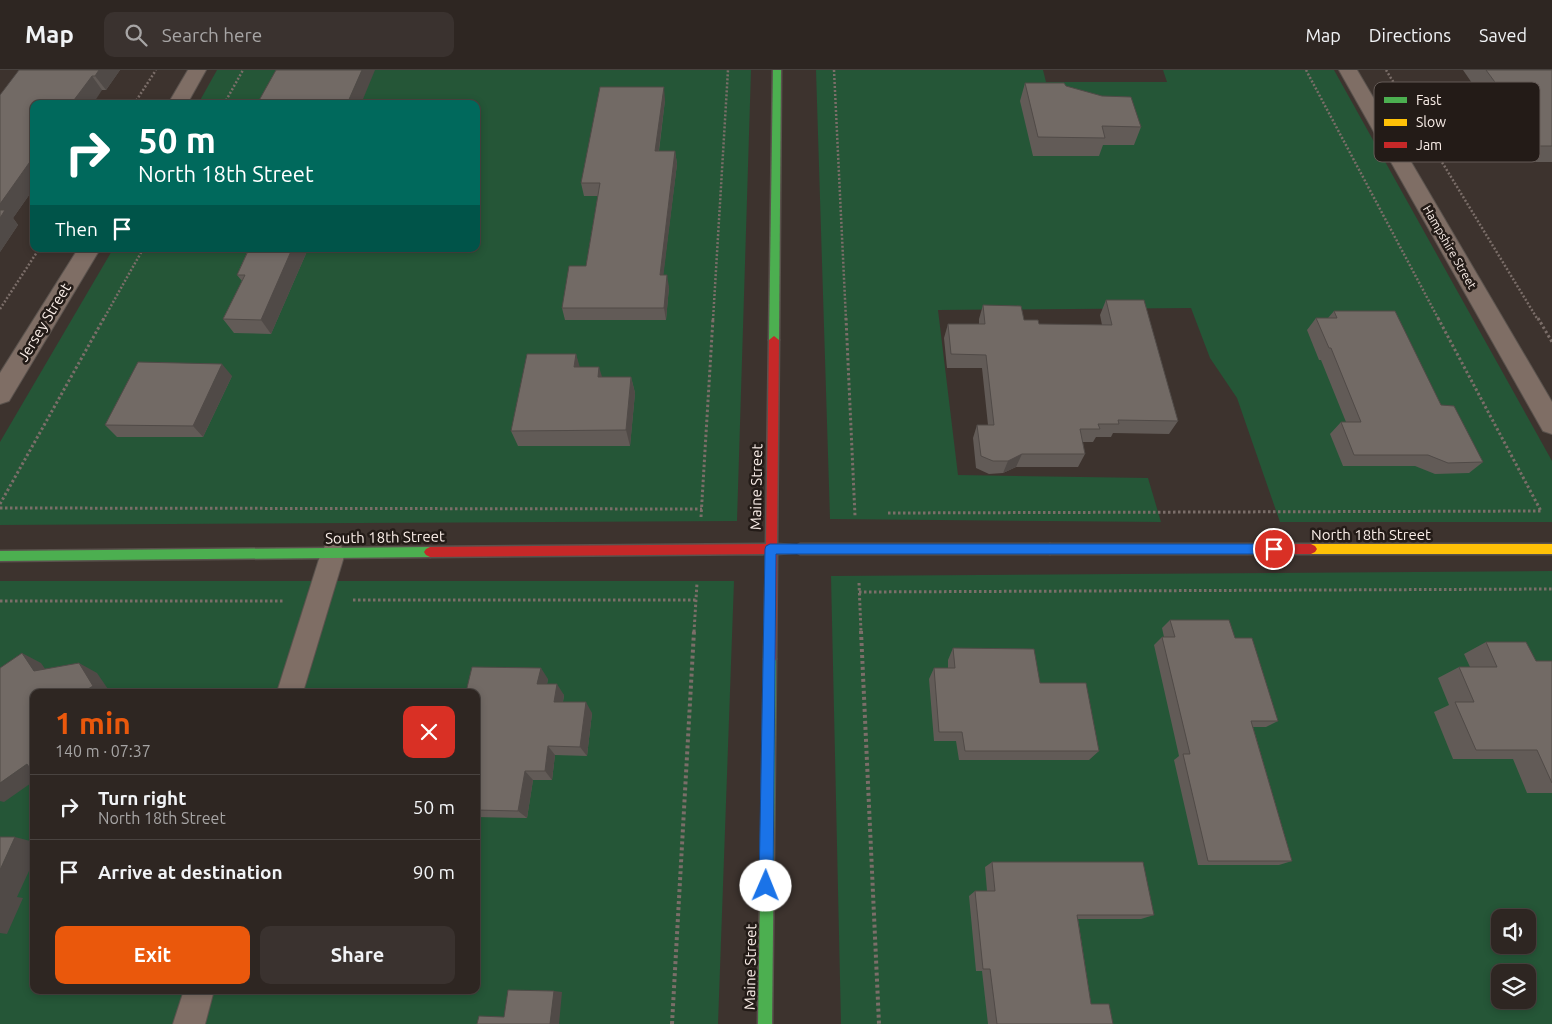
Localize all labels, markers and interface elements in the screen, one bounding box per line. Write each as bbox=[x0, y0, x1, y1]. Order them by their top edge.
search box bbox=[104, 12, 454, 57]
text: Map bbox=[25, 21, 74, 48]
icon: search bbox=[122, 21, 150, 49]
text: Search here bbox=[162, 24, 262, 46]
text: Map bbox=[1305, 25, 1341, 45]
text: Directions bbox=[1369, 25, 1451, 45]
text: Saved bbox=[1479, 25, 1527, 45]
legend bbox=[1374, 82, 1540, 162]
text: Fast bbox=[1416, 92, 1442, 108]
text: Slow bbox=[1416, 114, 1446, 130]
icon: right bbox=[55, 120, 120, 185]
text: 50 m bbox=[138, 120, 216, 160]
text: Jam bbox=[1416, 137, 1442, 153]
text: North 18th Street bbox=[138, 161, 314, 186]
street label: Hampshire Street bbox=[1421, 203, 1479, 291]
icon: arrive bbox=[108, 215, 136, 243]
text: Then bbox=[55, 218, 98, 240]
street label: Jersey Street bbox=[14, 280, 74, 364]
street label: Maine Street bbox=[747, 443, 765, 530]
street label: North 18th Street bbox=[1311, 526, 1431, 543]
street label: South 18th Street bbox=[325, 527, 445, 547]
pin bbox=[1253, 528, 1295, 570]
icon: arrive bbox=[1260, 535, 1288, 563]
text: 1 min bbox=[55, 706, 131, 740]
button: close bbox=[403, 706, 455, 758]
text: 140 m · 07:37 bbox=[55, 742, 151, 760]
text: Turn right bbox=[98, 787, 186, 809]
icon: right bbox=[55, 793, 83, 821]
text: 50 m bbox=[413, 796, 455, 818]
text: North 18th Street bbox=[98, 809, 226, 827]
icon: arrive bbox=[55, 858, 83, 886]
position arrow bbox=[739, 859, 791, 911]
text: Arrive at destination bbox=[98, 861, 283, 883]
text: 90 m bbox=[413, 861, 455, 883]
map controls bbox=[1491, 909, 1536, 1009]
button: sound bbox=[1491, 909, 1536, 954]
street label: Maine Street bbox=[741, 923, 759, 1010]
button: Exit bbox=[55, 926, 250, 984]
button: Share bbox=[260, 926, 455, 984]
button: layers bbox=[1491, 964, 1536, 1009]

